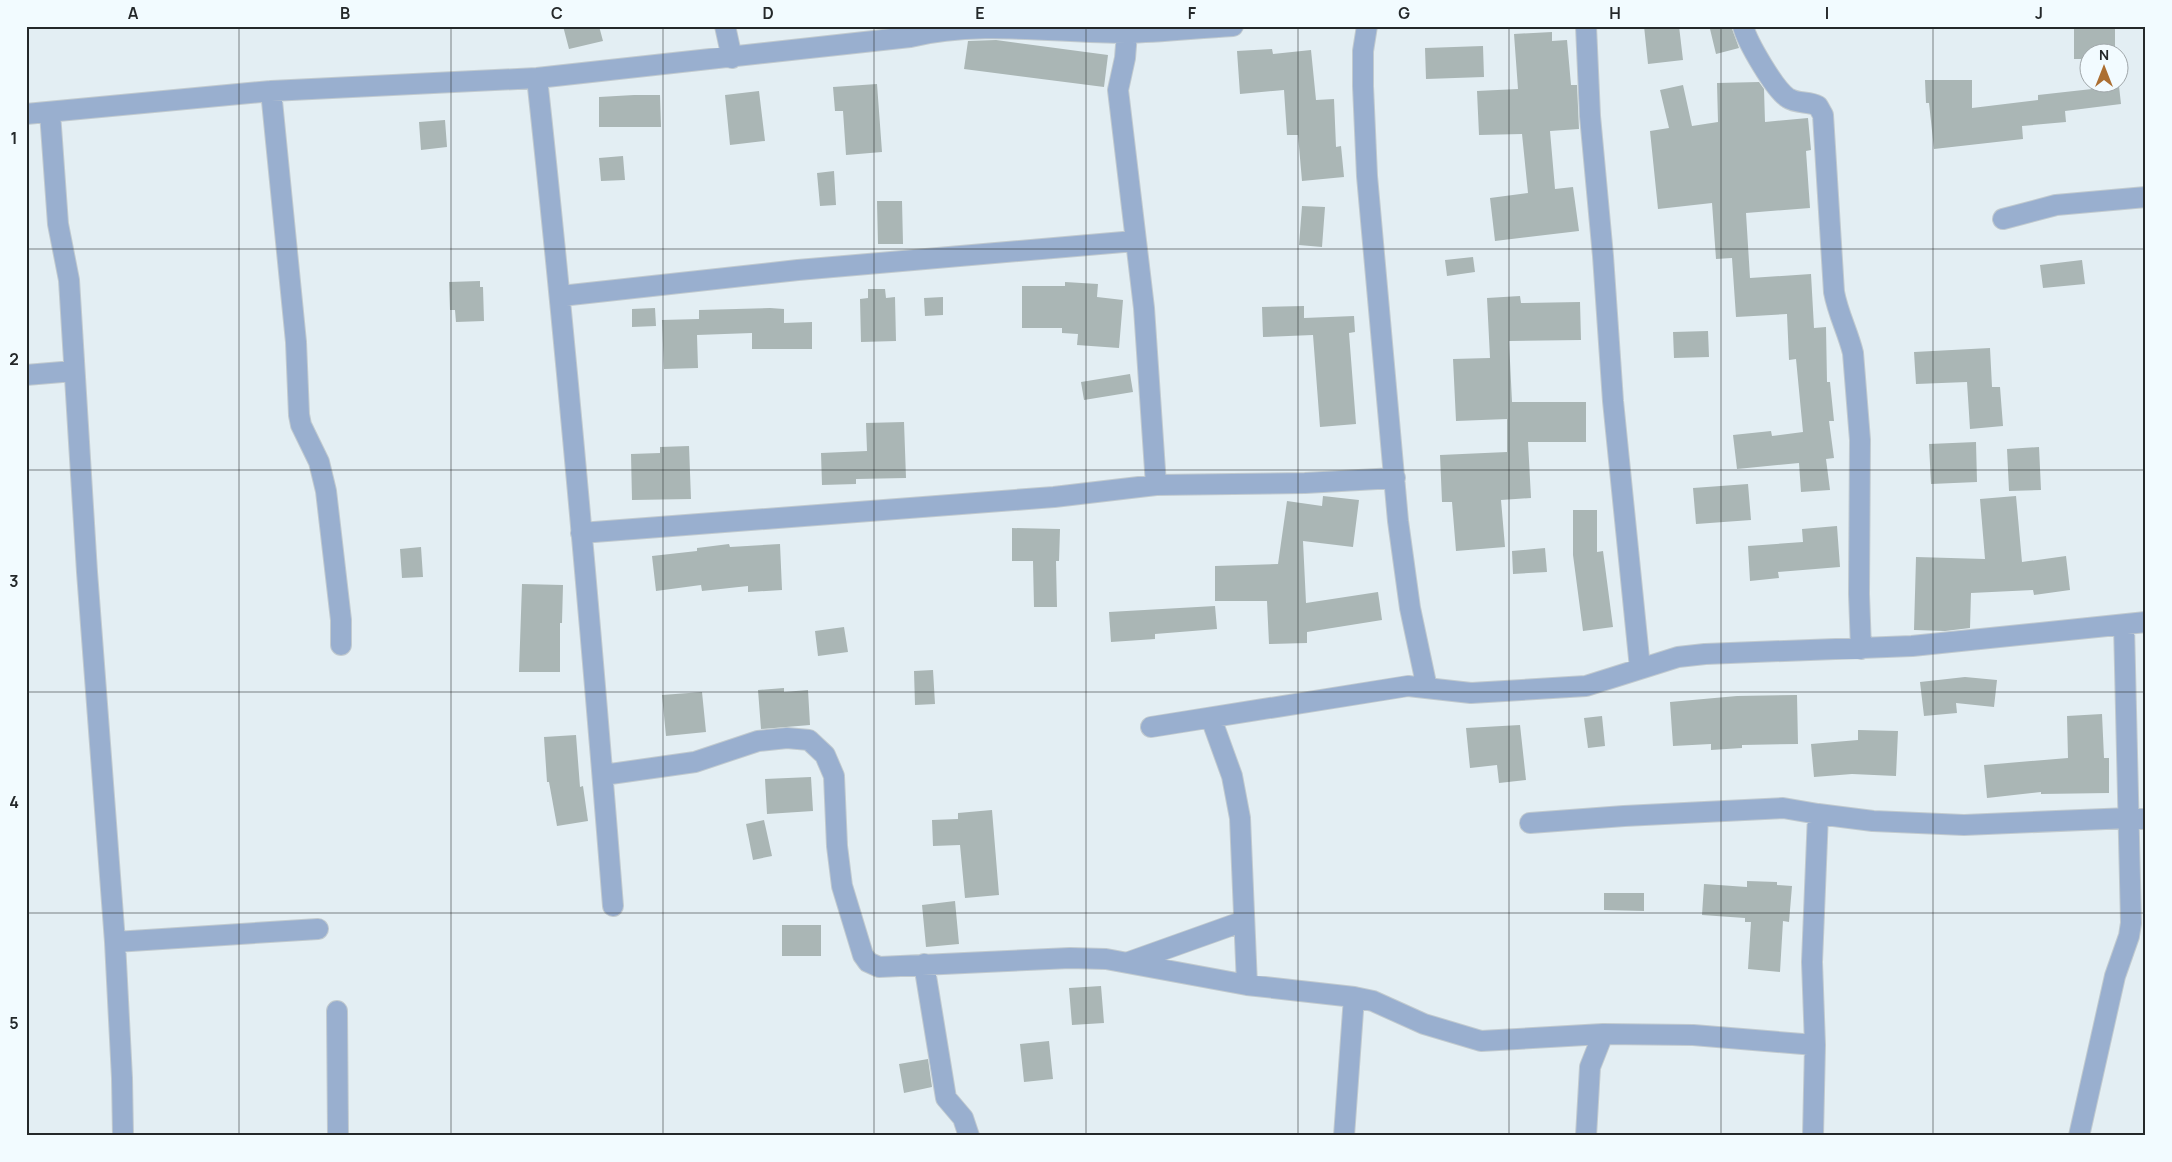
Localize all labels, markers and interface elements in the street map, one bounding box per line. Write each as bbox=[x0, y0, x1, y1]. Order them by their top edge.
text: A bbox=[128, 2, 139, 24]
text: B bbox=[340, 2, 350, 24]
text: C bbox=[551, 2, 563, 24]
text: D bbox=[762, 2, 774, 24]
text: E bbox=[975, 2, 985, 24]
text: F bbox=[1188, 2, 1197, 24]
text: G bbox=[1398, 2, 1410, 24]
text: H bbox=[1609, 2, 1621, 24]
text: I bbox=[1825, 2, 1829, 24]
text: J bbox=[2035, 2, 2043, 24]
north arrow bbox=[2080, 42, 2130, 92]
text: N bbox=[2099, 45, 2109, 64]
text: 1 bbox=[10, 127, 18, 149]
text: 2 bbox=[9, 348, 19, 370]
text: 3 bbox=[9, 570, 19, 592]
text: 4 bbox=[9, 791, 19, 813]
text: 5 bbox=[9, 1012, 19, 1034]

